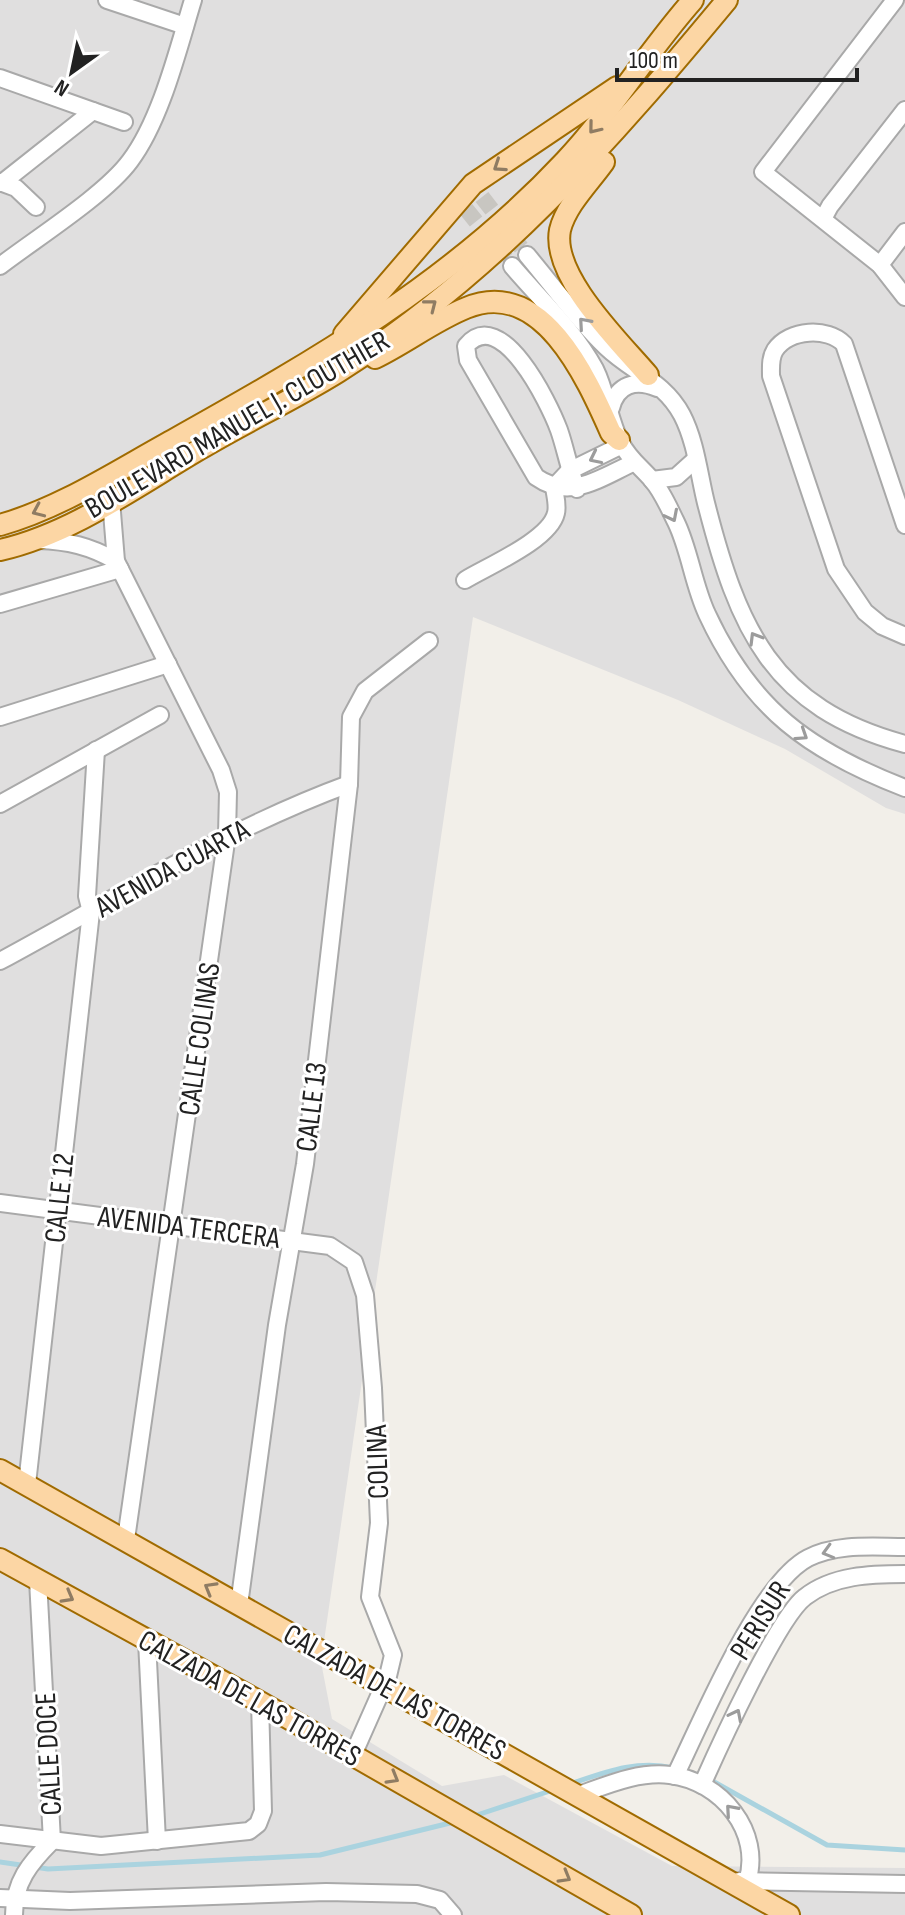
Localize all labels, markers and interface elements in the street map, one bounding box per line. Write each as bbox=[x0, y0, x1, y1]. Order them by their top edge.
north arrow bbox=[32, 32, 112, 112]
scale bar bbox=[617, 32, 857, 82]
text: 100 m bbox=[629, 46, 678, 75]
text: N bbox=[50, 73, 74, 102]
one-way arrow bbox=[589, 119, 604, 133]
one-way arrow bbox=[493, 156, 507, 171]
one-way arrow bbox=[422, 300, 437, 314]
one-way arrow bbox=[579, 317, 593, 332]
street label: BOULEVARD MANUEL J. CLOUTHIER bbox=[79, 323, 396, 527]
one-way arrow bbox=[589, 448, 604, 464]
one-way arrow bbox=[32, 501, 46, 517]
one-way arrow bbox=[663, 507, 678, 522]
one-way arrow bbox=[749, 632, 764, 647]
one-way arrow bbox=[793, 725, 807, 740]
street label: AVENIDA CUARTA bbox=[88, 812, 256, 926]
street label: CALLE COLINAS bbox=[171, 960, 229, 1118]
street label: CALLE 13 bbox=[289, 1060, 335, 1154]
street label: CALLE 12 bbox=[37, 1151, 83, 1245]
street label: AVENIDA TERCERA bbox=[95, 1199, 282, 1257]
street label: COLINA bbox=[359, 1424, 397, 1500]
one-way arrow bbox=[821, 1543, 835, 1560]
street label: PERISUR bbox=[723, 1574, 799, 1667]
one-way arrow bbox=[204, 1582, 219, 1598]
one-way arrow bbox=[59, 1587, 74, 1603]
street label: CALZADA DE LAS TORRES bbox=[277, 1617, 512, 1769]
street label: CALZADA DE LAS TORRES bbox=[132, 1623, 367, 1775]
street label: CALLE DOCE bbox=[28, 1691, 70, 1816]
one-way arrow bbox=[727, 1709, 742, 1724]
one-way arrow bbox=[384, 1768, 399, 1784]
one-way arrow bbox=[727, 1805, 741, 1820]
one-way arrow bbox=[556, 1867, 571, 1883]

